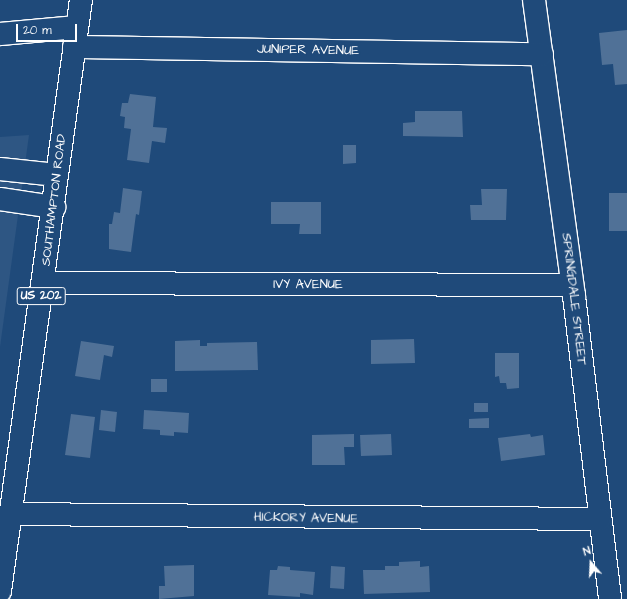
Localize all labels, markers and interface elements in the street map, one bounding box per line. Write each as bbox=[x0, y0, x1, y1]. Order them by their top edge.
scale bar bbox=[18, 16, 79, 42]
text: 20 m bbox=[23, 22, 52, 39]
street label: JUNIPER AVENUE bbox=[257, 41, 359, 59]
street label: SOUTHAMPTON ROAD bbox=[38, 133, 70, 267]
street label: SPRINGDALE STREET bbox=[558, 232, 590, 366]
street label: IVY AVENUE bbox=[273, 276, 343, 292]
road number: US 202 bbox=[16, 286, 66, 306]
street label: HICKORY AVENUE bbox=[254, 509, 358, 527]
north arrow bbox=[571, 543, 611, 583]
text: N bbox=[581, 543, 593, 559]

